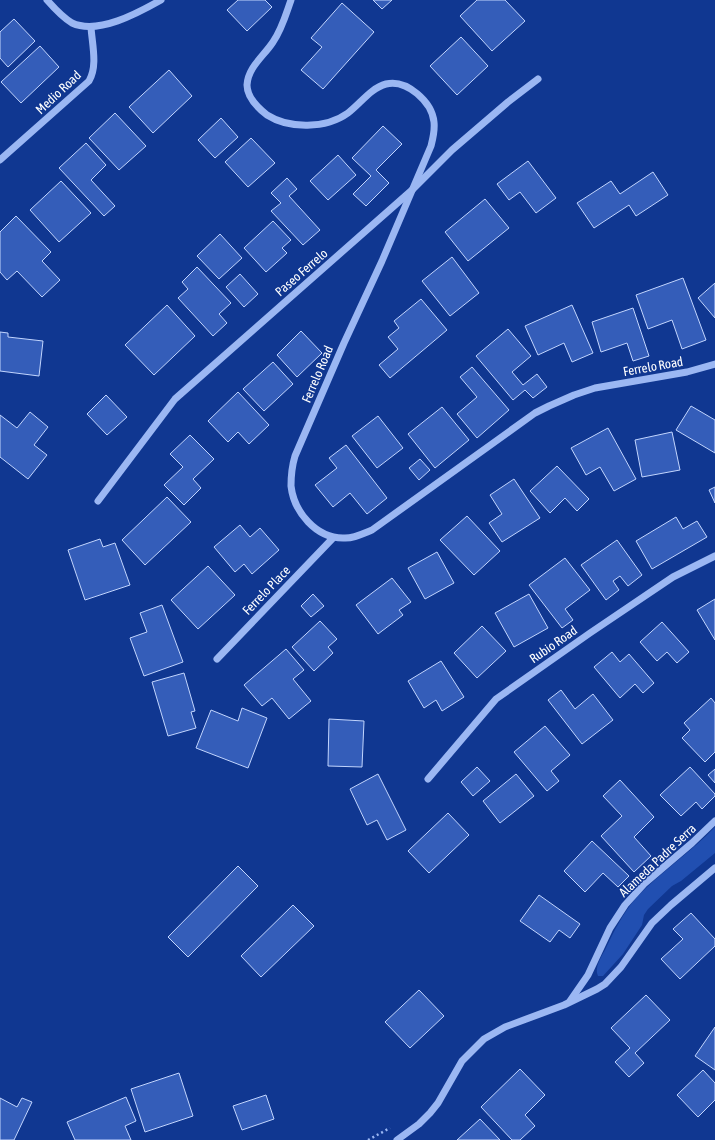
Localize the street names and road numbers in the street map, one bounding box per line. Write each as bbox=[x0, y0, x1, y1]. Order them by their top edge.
street label: Medio Road bbox=[33, 68, 84, 117]
street label: Paseo Ferrelo bbox=[272, 246, 331, 299]
street label: Ferrelo Road bbox=[299, 343, 336, 405]
street label: Ferrelo Road bbox=[622, 354, 684, 379]
street label: Ferrelo Place bbox=[239, 563, 293, 618]
street label: Rubio Road bbox=[527, 623, 580, 666]
street label: Alameda Padre Serra bbox=[616, 821, 699, 900]

